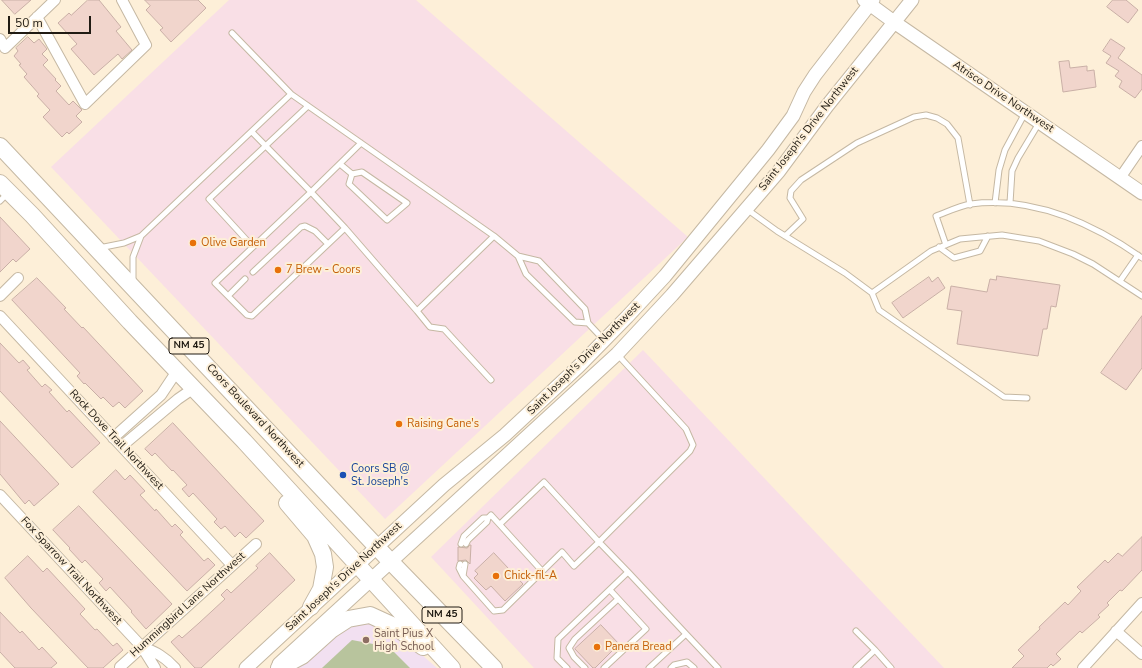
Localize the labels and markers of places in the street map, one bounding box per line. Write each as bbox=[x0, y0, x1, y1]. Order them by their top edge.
place label: Olive Garden bbox=[201, 236, 266, 250]
marker: Olive Garden bbox=[188, 238, 198, 248]
place label: 7 Brew - Coors bbox=[286, 263, 361, 277]
marker: 7 Brew - Coors bbox=[273, 265, 283, 275]
place label: Raising Cane's bbox=[407, 417, 479, 431]
marker: Raising Cane's bbox=[394, 419, 404, 429]
place label: Coors SB @ St. Joseph's bbox=[351, 462, 410, 488]
marker: Coors SB @ St. Joseph's bbox=[338, 470, 348, 480]
place label: Chick-fil-A bbox=[504, 569, 557, 583]
marker: Chick-fil-A bbox=[491, 571, 501, 581]
place label: Saint Pius X High School bbox=[374, 627, 434, 653]
marker: Saint Pius X High School bbox=[361, 635, 371, 645]
place label: Panera Bread bbox=[605, 640, 672, 654]
marker: Panera Bread bbox=[592, 642, 602, 652]

